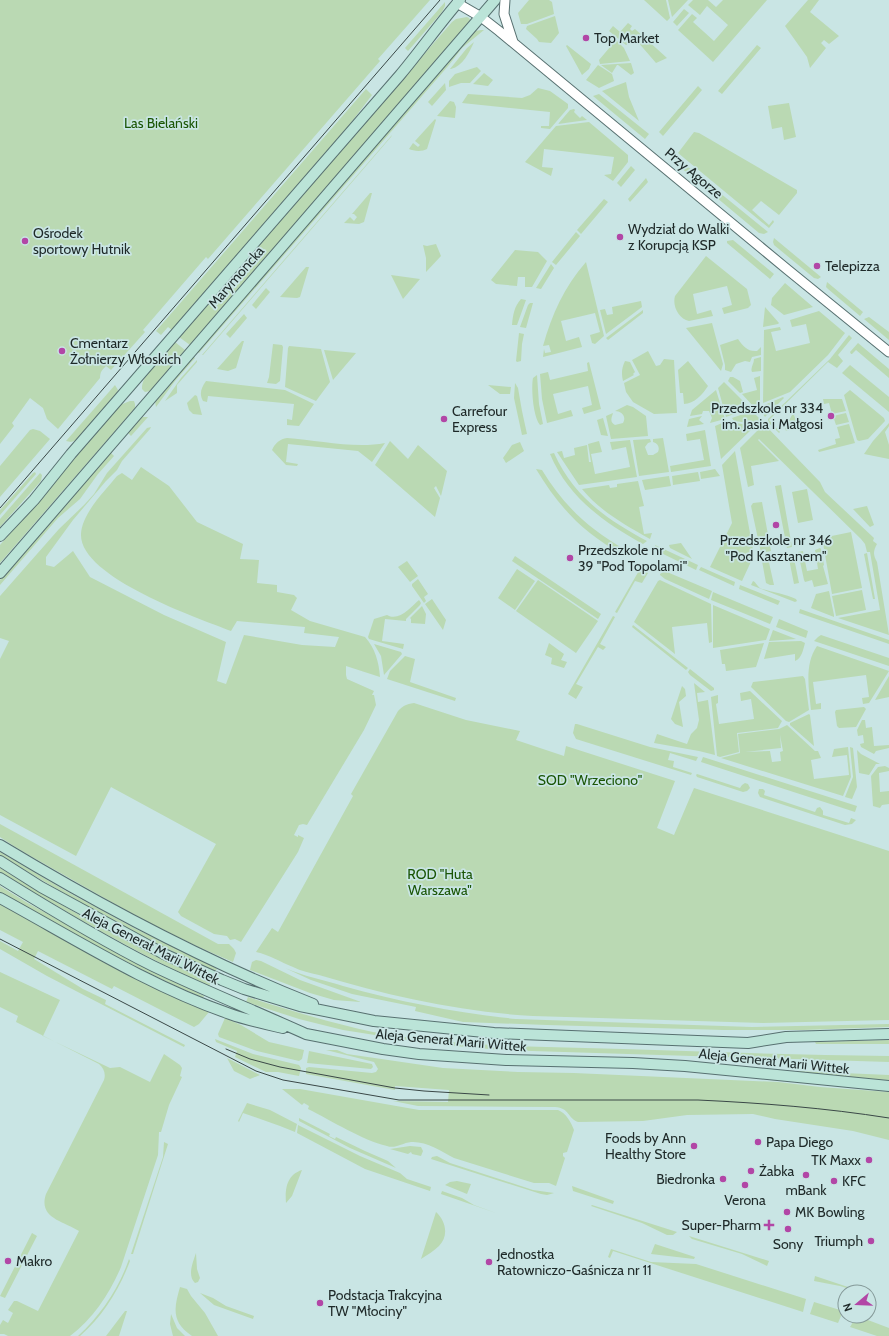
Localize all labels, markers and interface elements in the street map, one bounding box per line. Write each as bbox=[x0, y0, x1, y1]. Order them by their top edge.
place label: Top Market bbox=[594, 29, 660, 47]
marker: Top Market bbox=[581, 33, 591, 43]
park label: Las Bielański bbox=[124, 114, 198, 132]
street label: Przy Agorze bbox=[661, 143, 727, 203]
place label: Wydział do Walki z Korupcją KSP bbox=[628, 220, 729, 254]
place label: Ośrodek sportowy Hutnik bbox=[33, 224, 131, 258]
marker: Wydział do Walki z Korupcją KSP bbox=[615, 232, 625, 242]
marker: Ośrodek sportowy Hutnik bbox=[20, 236, 30, 246]
street label: Marymoncka bbox=[204, 242, 268, 312]
place label: Telepizza bbox=[825, 257, 880, 275]
marker: Telepizza bbox=[812, 261, 822, 271]
place label: Cmentarz Żołnierzy Włoskich bbox=[70, 334, 181, 368]
marker: Cmentarz Żołnierzy Włoskich bbox=[57, 346, 67, 356]
place label: Przedszkole nr 334 im. Jasia i Małgosi bbox=[711, 399, 823, 433]
place label: Carrefour Express bbox=[452, 402, 508, 436]
marker: Przedszkole nr 334 im. Jasia i Małgosi bbox=[826, 411, 836, 421]
marker: Carrefour Express bbox=[439, 414, 449, 424]
marker: Przedszkole nr 346 "Pod Kasztanem" bbox=[771, 520, 781, 530]
place label: Przedszkole nr 346 "Pod Kasztanem" bbox=[720, 531, 832, 565]
place label: Przedszkole nr 39 "Pod Topolami" bbox=[578, 541, 687, 575]
marker: Przedszkole nr 39 "Pod Topolami" bbox=[565, 553, 575, 563]
park label: SOD "Wrzeciono" bbox=[538, 771, 642, 789]
park label: ROD "Huta Warszawa" bbox=[407, 865, 473, 899]
street label: Aleja Generał Marii Wittek bbox=[80, 904, 223, 989]
street label: Aleja Generał Marii Wittek bbox=[375, 1024, 528, 1056]
street label: Aleja Generał Marii Wittek bbox=[698, 1044, 851, 1078]
place label: Foods by Ann Healthy Store bbox=[605, 1129, 686, 1163]
place label: Papa Diego bbox=[766, 1133, 833, 1151]
marker: Papa Diego bbox=[753, 1137, 763, 1147]
marker: Foods by Ann Healthy Store bbox=[689, 1141, 699, 1151]
place label: TK Maxx bbox=[811, 1151, 861, 1169]
marker: TK Maxx bbox=[864, 1155, 874, 1165]
place label: Żabka bbox=[759, 1162, 794, 1180]
marker: Żabka bbox=[746, 1166, 756, 1176]
place label: Biedronka bbox=[656, 1170, 715, 1188]
marker: mBank bbox=[801, 1170, 811, 1180]
place label: KFC bbox=[842, 1172, 866, 1190]
marker: Biedronka bbox=[718, 1174, 728, 1184]
marker: KFC bbox=[829, 1176, 839, 1186]
marker: Verona bbox=[740, 1180, 750, 1190]
place label: mBank bbox=[785, 1181, 827, 1199]
place label: Verona bbox=[724, 1191, 766, 1209]
place label: MK Bowling bbox=[795, 1203, 866, 1221]
marker: MK Bowling bbox=[782, 1207, 792, 1217]
place label: Super-Pharm bbox=[682, 1216, 761, 1234]
marker: Super-Pharm bbox=[764, 1220, 774, 1230]
marker: Sony bbox=[783, 1224, 793, 1234]
place label: Triumph bbox=[814, 1232, 863, 1250]
place label: Sony bbox=[773, 1235, 803, 1253]
marker: Triumph bbox=[866, 1236, 876, 1246]
place label: Jednostka Ratowniczo-Gaśnicza nr 11 bbox=[496, 1245, 652, 1279]
place label: Makro bbox=[16, 1252, 53, 1270]
marker: Makro bbox=[3, 1256, 13, 1266]
marker: Jednostka Ratowniczo-Gaśnicza nr 11 bbox=[484, 1257, 494, 1267]
north arrow bbox=[837, 1284, 877, 1324]
place label: Podstacja Trakcyjna TW "Młociny" bbox=[328, 1286, 442, 1320]
marker: Podstacja Trakcyjna TW "Młociny" bbox=[315, 1298, 325, 1308]
text: N bbox=[840, 1301, 855, 1313]

